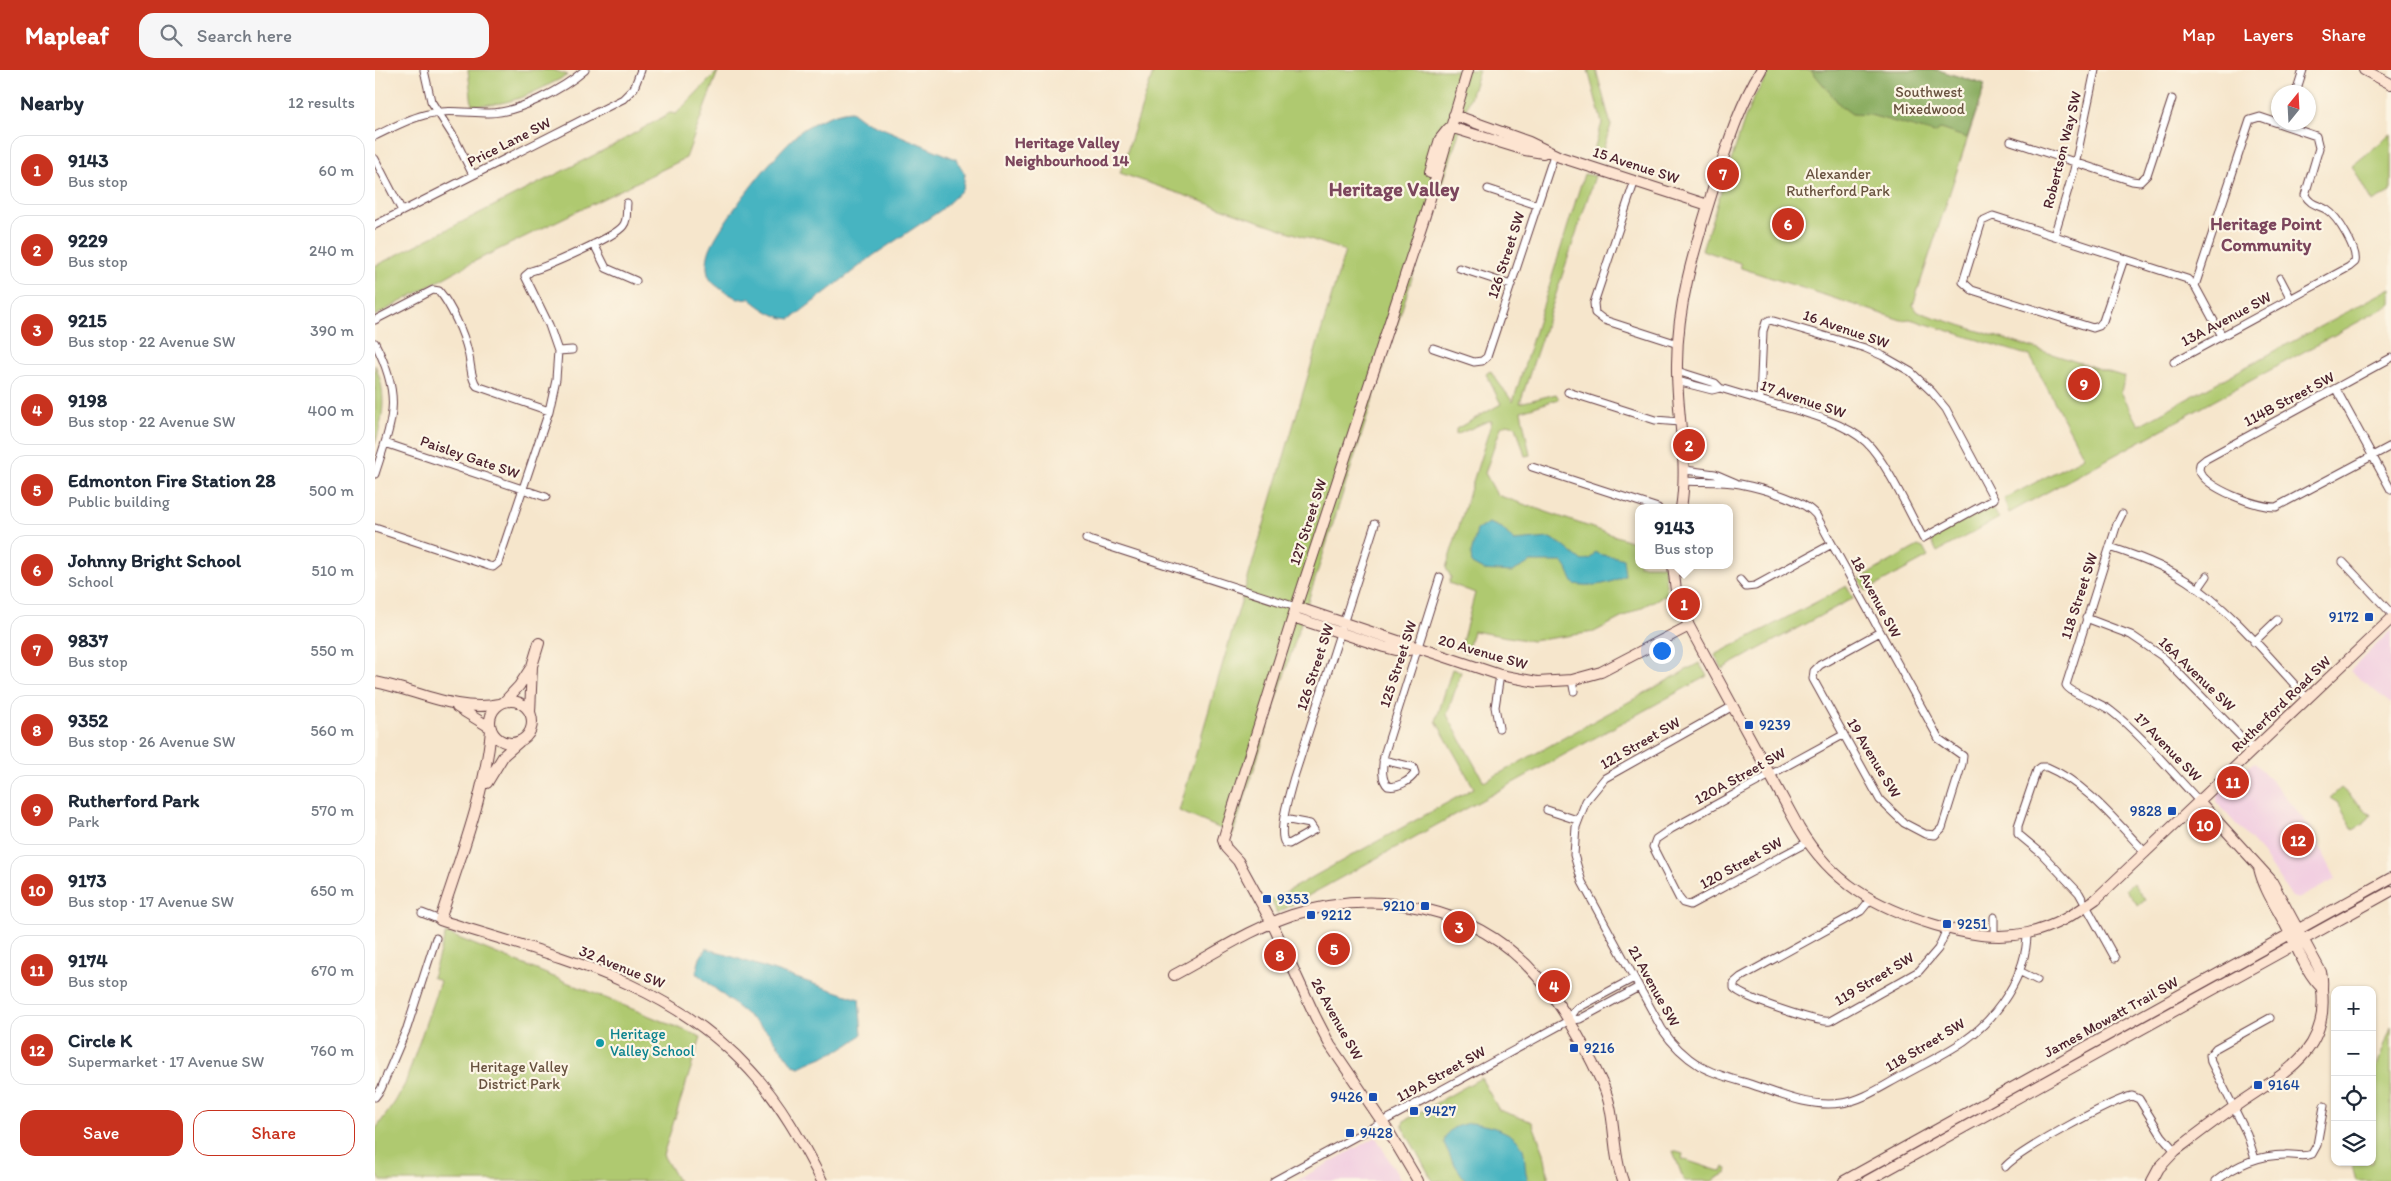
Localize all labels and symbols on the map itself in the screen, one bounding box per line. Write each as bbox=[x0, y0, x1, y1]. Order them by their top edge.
park label: Southwest Mixedwood bbox=[1893, 83, 1966, 118]
north arrow bbox=[2271, 85, 2316, 130]
street label: Robertson Way SW bbox=[2039, 89, 2085, 211]
street label: Price Lane SW bbox=[464, 113, 554, 171]
district label: Heritage Valley Neighbourhood 14 bbox=[1005, 133, 1130, 171]
street label: 15 Avenue SW bbox=[1591, 143, 1682, 187]
pin: 7 bbox=[1707, 155, 1739, 193]
park label: Alexander Rutherford Park bbox=[1786, 165, 1890, 200]
district label: Heritage Valley bbox=[1329, 177, 1460, 202]
pin: 6 bbox=[1772, 205, 1804, 243]
street label: 126 Street SW bbox=[1483, 209, 1529, 301]
district label: Heritage Point Community bbox=[2210, 213, 2322, 256]
street label: 13A Avenue SW bbox=[2178, 288, 2274, 350]
street label: 16 Avenue SW bbox=[1801, 306, 1892, 352]
pin: 9 bbox=[2068, 365, 2100, 403]
street label: 114B Street SW bbox=[2241, 367, 2338, 430]
street label: 17 Avenue SW bbox=[1758, 376, 1848, 422]
pin: 2 bbox=[1673, 426, 1705, 464]
street label: Paisley Gate SW bbox=[418, 432, 522, 482]
street label: 127 Street SW bbox=[1286, 476, 1331, 568]
street label: 118 Street SW bbox=[2057, 550, 2101, 641]
street label: 18 Avenue SW bbox=[1847, 553, 1905, 641]
pin: 1 bbox=[1668, 585, 1700, 623]
place label: 9172 bbox=[2329, 608, 2359, 626]
marker: 9172 bbox=[2363, 611, 2375, 623]
street label: 125 Street SW bbox=[1375, 618, 1421, 710]
street label: 126 Street SW bbox=[1292, 621, 1338, 713]
street label: 20 Avenue SW bbox=[1436, 631, 1530, 673]
street label: 16A Avenue SW bbox=[2155, 633, 2239, 715]
your location bbox=[1649, 638, 1675, 664]
street label: Rutherford Road SW bbox=[2228, 652, 2335, 756]
street label: 17 Avenue SW bbox=[2131, 709, 2206, 785]
street label: 121 Street SW bbox=[1597, 713, 1683, 773]
street label: 19 Avenue SW bbox=[1843, 715, 1905, 801]
place label: 9239 bbox=[1759, 716, 1791, 734]
marker: 9239 bbox=[1743, 719, 1755, 731]
street label: 120A Street SW bbox=[1691, 743, 1789, 808]
pin: 11 bbox=[2217, 763, 2249, 801]
place label: 9828 bbox=[2130, 802, 2162, 820]
marker: 9828 bbox=[2166, 805, 2178, 817]
pin: 10 bbox=[2189, 806, 2221, 844]
pin: 12 bbox=[2282, 821, 2314, 859]
street label: 120 Street SW bbox=[1697, 833, 1786, 893]
place label: 9353 bbox=[1277, 890, 1309, 908]
marker: 9353 bbox=[1261, 893, 1273, 905]
place label: 9210 bbox=[1383, 897, 1415, 915]
marker: 9210 bbox=[1419, 900, 1431, 912]
place label: 9212 bbox=[1321, 906, 1352, 924]
pin: 3 bbox=[1443, 908, 1475, 946]
marker: 9212 bbox=[1305, 909, 1317, 921]
place label: 9251 bbox=[1957, 915, 1988, 933]
marker: 9251 bbox=[1941, 918, 1953, 930]
pin: 5 bbox=[1318, 930, 1350, 968]
pin: 8 bbox=[1264, 936, 1296, 974]
street label: 32 Avenue SW bbox=[576, 942, 668, 992]
street label: 21 Avenue SW bbox=[1624, 942, 1684, 1030]
street label: 119 Street SW bbox=[1831, 948, 1917, 1010]
pin: 4 bbox=[1538, 967, 1570, 1005]
street label: James Mowatt Trail SW bbox=[2041, 972, 2181, 1061]
street label: 26 Avenue SW bbox=[1307, 975, 1367, 1063]
street label: 118 Street SW bbox=[1882, 1014, 1968, 1076]
place label: Heritage Valley School bbox=[610, 1025, 696, 1060]
marker: Heritage Valley School bbox=[594, 1037, 606, 1049]
place label: 9216 bbox=[1584, 1039, 1615, 1057]
street label: 119A Street SW bbox=[1393, 1042, 1489, 1106]
marker: 9216 bbox=[1568, 1042, 1580, 1054]
park label: Heritage Valley District Park bbox=[470, 1058, 568, 1093]
place label: 9164 bbox=[2268, 1076, 2300, 1094]
marker: 9164 bbox=[2252, 1079, 2264, 1091]
place label: 9426 bbox=[1330, 1088, 1363, 1106]
marker: 9426 bbox=[1367, 1091, 1379, 1103]
place label: 9427 bbox=[1424, 1102, 1457, 1120]
marker: 9427 bbox=[1408, 1105, 1420, 1117]
place label: 9428 bbox=[1360, 1124, 1393, 1142]
marker: 9428 bbox=[1344, 1127, 1356, 1139]

